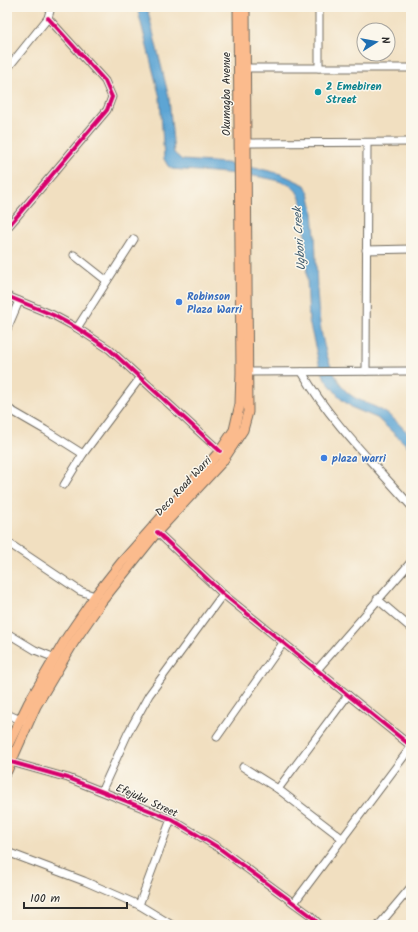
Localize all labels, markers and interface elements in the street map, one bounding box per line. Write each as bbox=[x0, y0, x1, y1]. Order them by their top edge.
north arrow bbox=[356, 22, 396, 62]
text: N bbox=[375, 35, 394, 45]
street label: Okumagba Avenue bbox=[218, 52, 236, 136]
place label: 2 Emebiren Street bbox=[326, 78, 382, 109]
marker: 2 Emebiren Street bbox=[313, 87, 323, 97]
water label: Ugbori Creek bbox=[288, 204, 311, 271]
place label: Robinson Plaza Warri bbox=[187, 288, 243, 319]
marker: Robinson Plaza Warri bbox=[174, 297, 184, 307]
place label: plaza warri bbox=[331, 450, 387, 468]
street label: Deco Road Warri bbox=[151, 452, 217, 521]
marker: plaza warri bbox=[319, 453, 329, 463]
street label: Efejuku Street bbox=[113, 779, 181, 823]
scale bar bbox=[24, 884, 127, 910]
text: 100 m bbox=[30, 889, 61, 908]

